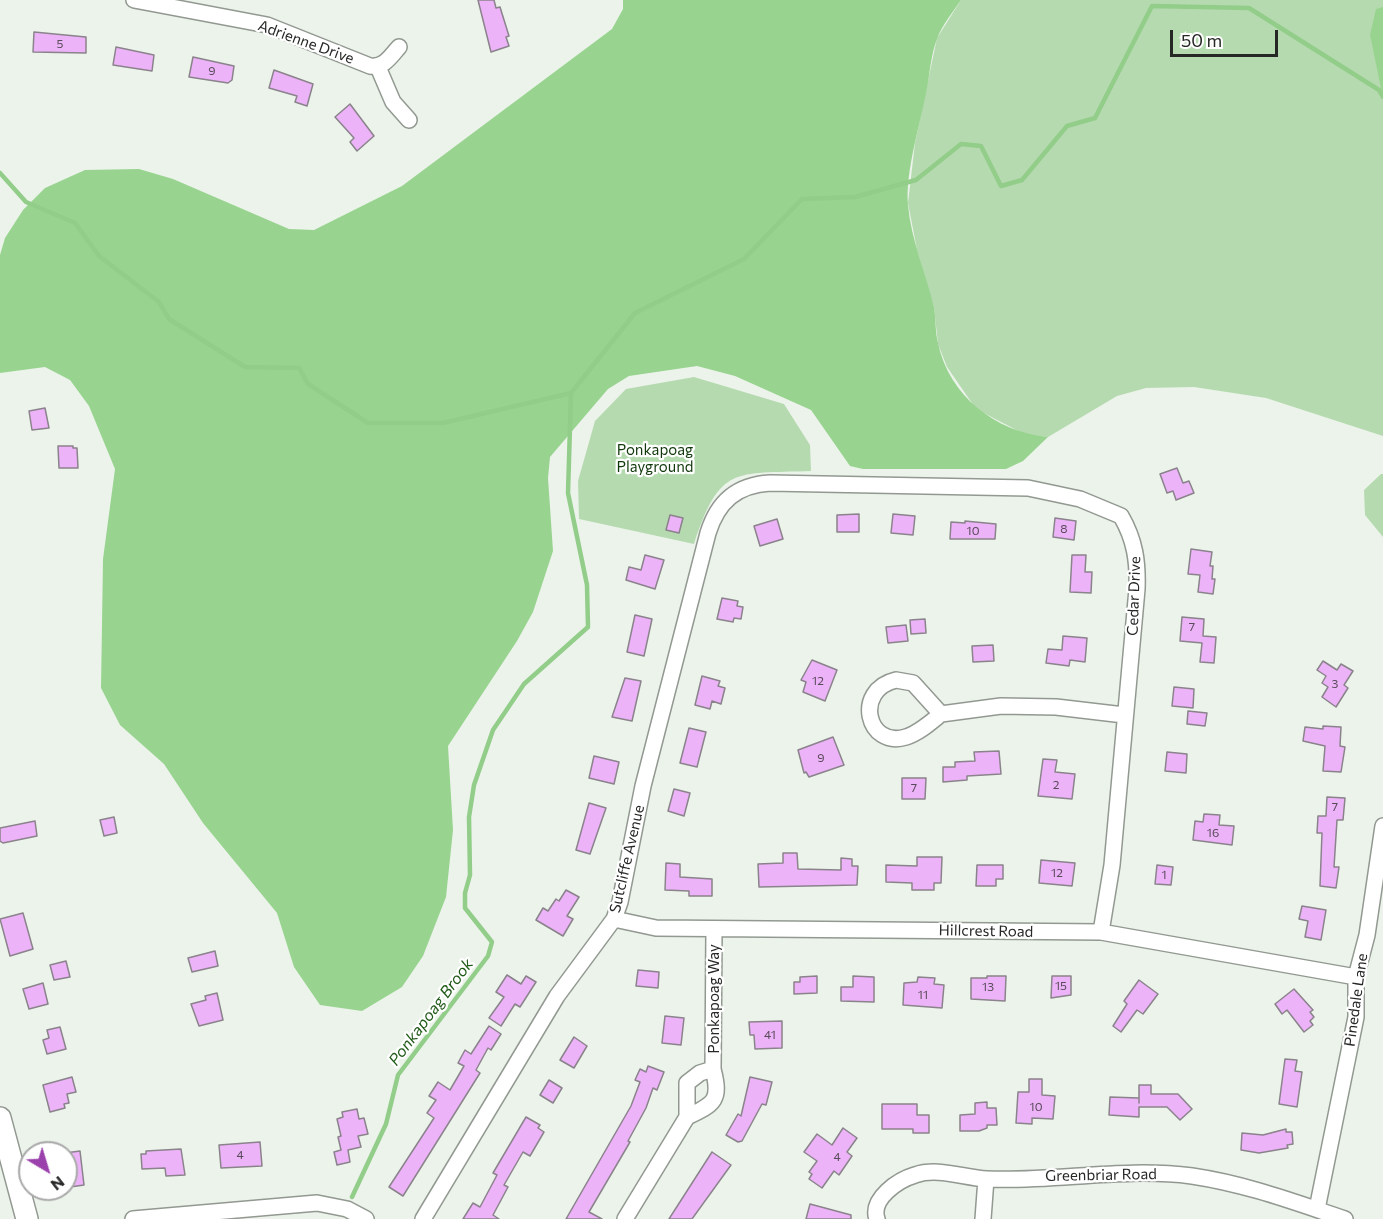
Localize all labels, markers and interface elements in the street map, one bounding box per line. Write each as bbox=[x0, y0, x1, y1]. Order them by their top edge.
street label: Adrienne Drive bbox=[256, 16, 356, 68]
scale bar bbox=[1173, 18, 1281, 56]
text: 50 m bbox=[1181, 29, 1222, 51]
house number: 5 bbox=[57, 37, 63, 51]
house number: 9 bbox=[208, 64, 216, 78]
park label: Ponkapoag Playground bbox=[617, 441, 693, 476]
house number: 8 bbox=[1060, 522, 1068, 536]
house number: 10 bbox=[967, 524, 979, 538]
street label: Cedar Drive bbox=[1124, 556, 1144, 636]
house number: 7 bbox=[1189, 620, 1195, 634]
house number: 12 bbox=[812, 674, 824, 688]
house number: 3 bbox=[1332, 677, 1338, 691]
house number: 9 bbox=[817, 751, 825, 765]
house number: 2 bbox=[1053, 778, 1059, 792]
house number: 7 bbox=[911, 781, 917, 795]
house number: 7 bbox=[1332, 800, 1338, 814]
street label: Sutcliffe Avenue bbox=[606, 803, 648, 915]
house number: 16 bbox=[1207, 826, 1219, 840]
house number: 12 bbox=[1051, 866, 1063, 880]
house number: 1 bbox=[1161, 868, 1167, 882]
street label: Hillcrest Road bbox=[939, 921, 1033, 941]
street label: Ponkapoag Way bbox=[705, 944, 723, 1054]
street label: Pinedale Lane bbox=[1341, 952, 1371, 1048]
water label: Ponkapoag Brook bbox=[385, 955, 477, 1069]
house number: 15 bbox=[1055, 979, 1067, 993]
house number: 13 bbox=[982, 980, 994, 994]
house number: 11 bbox=[918, 988, 928, 1002]
house number: 41 bbox=[764, 1028, 776, 1042]
house number: 10 bbox=[1030, 1100, 1042, 1114]
north arrow bbox=[18, 1141, 78, 1201]
house number: 4 bbox=[236, 1148, 244, 1162]
house number: 4 bbox=[833, 1150, 841, 1164]
street label: Greenbriar Road bbox=[1045, 1165, 1157, 1185]
text: N bbox=[48, 1173, 69, 1195]

